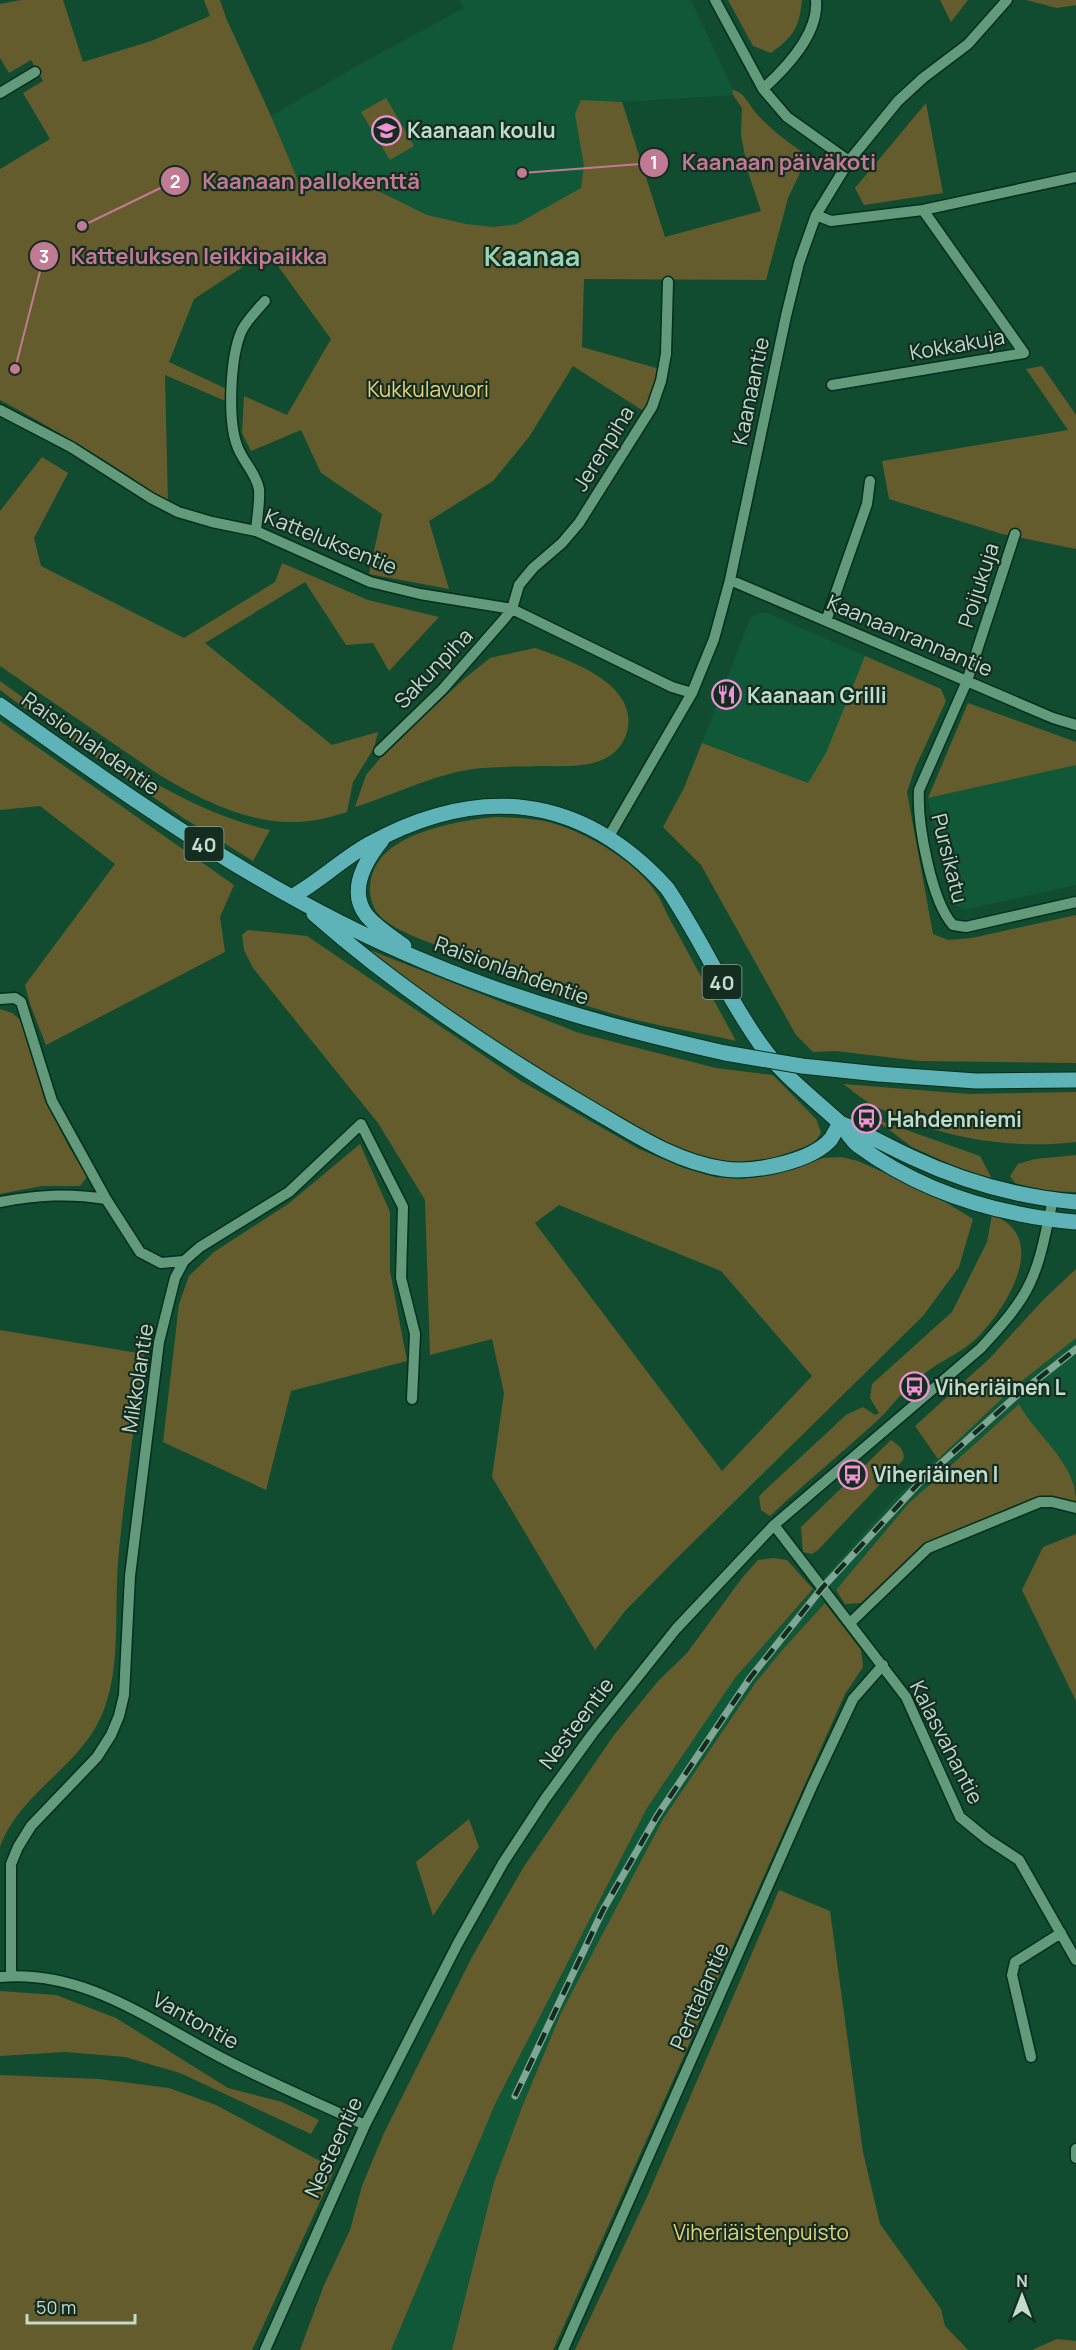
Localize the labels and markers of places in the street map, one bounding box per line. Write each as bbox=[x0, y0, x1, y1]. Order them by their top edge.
school or university icon: Kaanaan koulu bbox=[370, 114, 402, 146]
place label: Kaanaan koulu bbox=[407, 116, 556, 144]
callout: Kaanaan päiväkoti bbox=[639, 143, 888, 183]
callout: Kaanaan pallokenttä bbox=[160, 161, 432, 201]
callout: Katteluksen leikkipaikka bbox=[29, 236, 340, 276]
restaurant icon: Kaanaan Grilli bbox=[710, 679, 742, 711]
place label: Kaanaan Grilli bbox=[747, 681, 887, 709]
bus stop icon: Hahdenniemi bbox=[850, 1103, 882, 1135]
place label: Hahdenniemi bbox=[887, 1105, 1022, 1133]
bus stop icon: Viheriäinen L bbox=[898, 1371, 930, 1403]
place label: Viheriäinen L bbox=[935, 1373, 1066, 1401]
bus stop icon: Viheriäinen I bbox=[836, 1458, 868, 1490]
place label: Viheriäinen I bbox=[873, 1460, 998, 1488]

